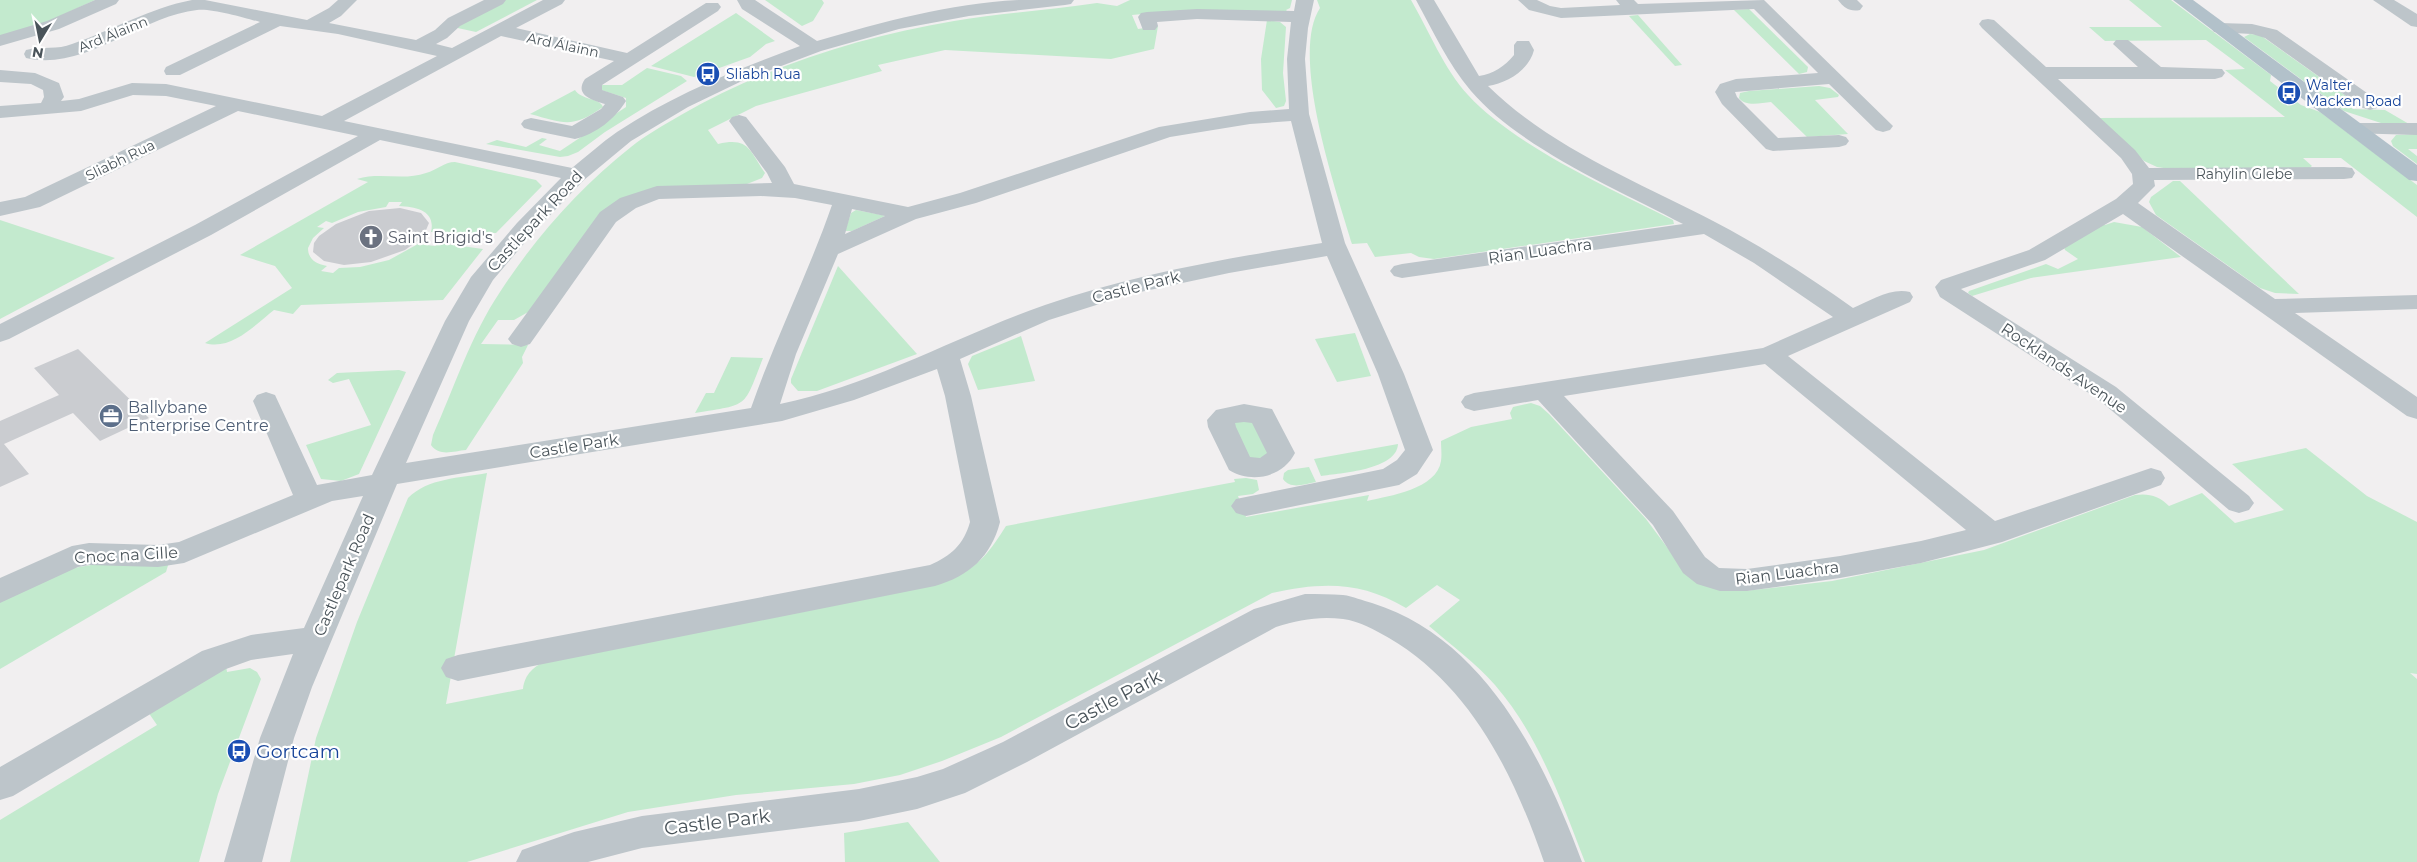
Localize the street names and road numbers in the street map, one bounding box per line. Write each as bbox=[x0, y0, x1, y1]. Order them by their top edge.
street label: Ard Álainn bbox=[76, 12, 150, 56]
street label: Ard Álainn bbox=[525, 29, 601, 61]
street label: Sliabh Rua bbox=[82, 136, 158, 184]
street label: Rahylin Glebe bbox=[2196, 165, 2292, 183]
street label: Castlepark Road bbox=[483, 167, 587, 275]
street label: Rian Luachra bbox=[1487, 234, 1593, 268]
street label: Castle Park bbox=[1090, 267, 1182, 307]
street label: Rocklands Avenue bbox=[1997, 319, 2131, 417]
street label: Castle Park bbox=[528, 430, 620, 462]
street label: Castlepark Road bbox=[310, 511, 378, 639]
street label: Cnoc na Cille bbox=[74, 543, 178, 567]
street label: Rian Luachra bbox=[1734, 557, 1840, 589]
street label: Castle Park bbox=[1061, 665, 1166, 735]
street label: Castle Park bbox=[663, 804, 772, 840]

